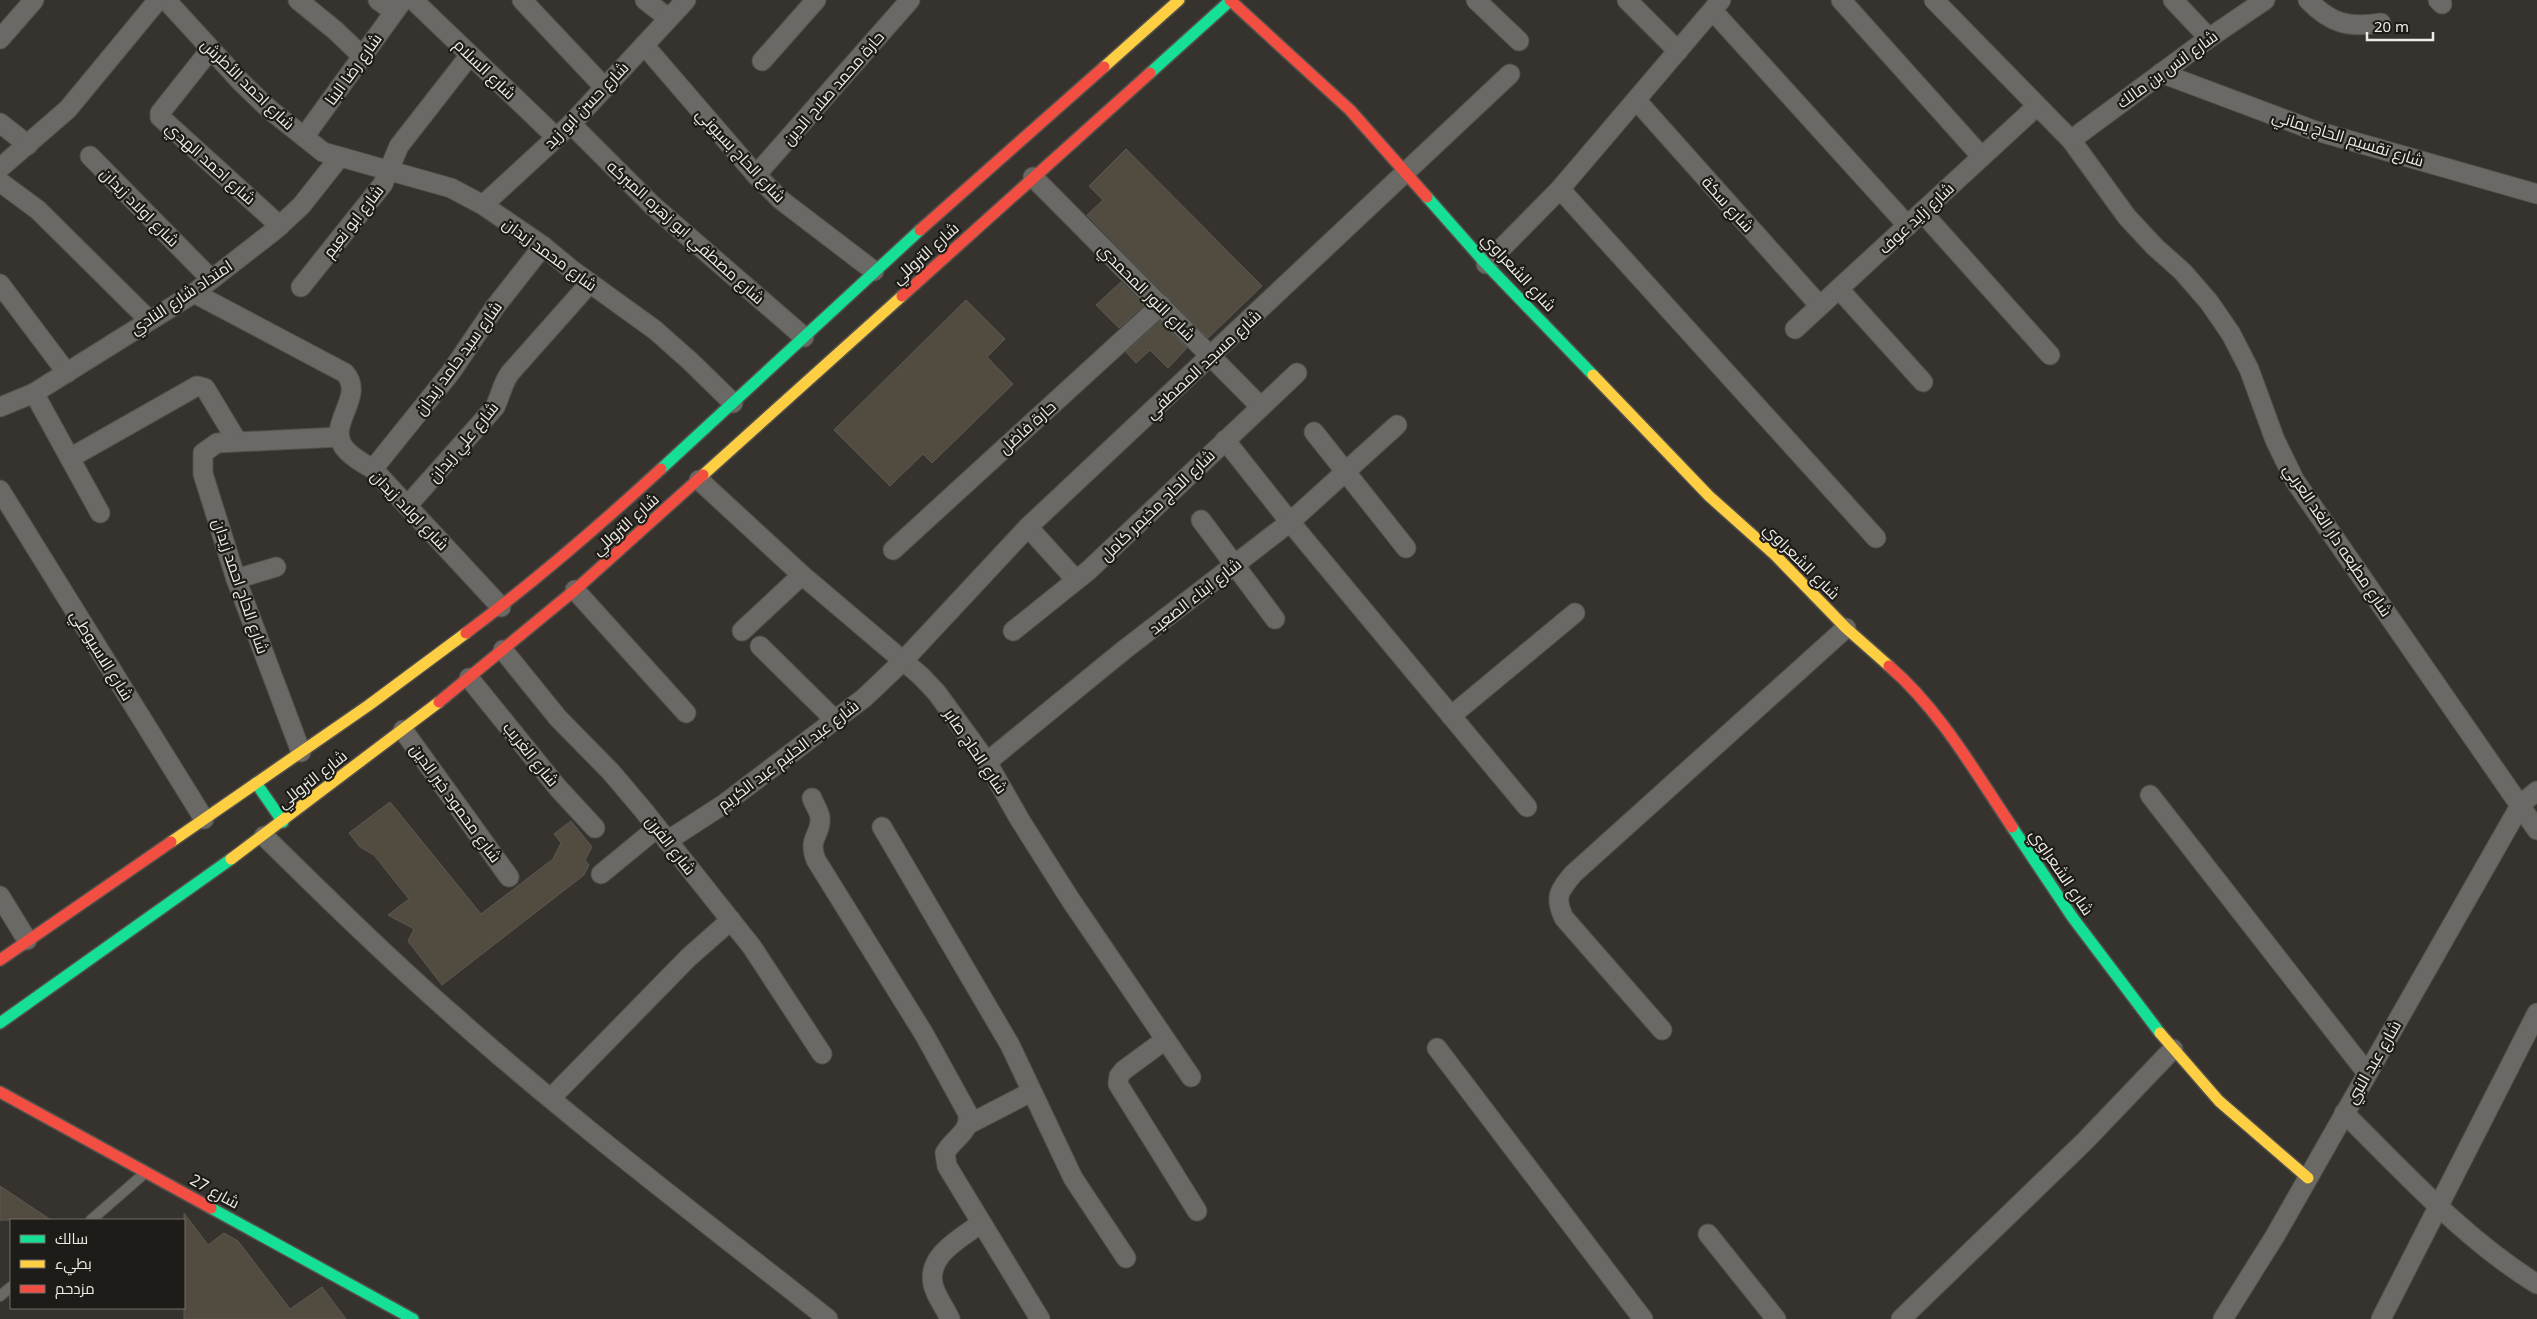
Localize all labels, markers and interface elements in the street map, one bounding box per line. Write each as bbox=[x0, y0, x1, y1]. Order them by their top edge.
scale bar bbox=[2367, 10, 2433, 42]
text: 20 m bbox=[2374, 16, 2409, 36]
street label: شارع انس بن مالك bbox=[2112, 25, 2223, 114]
street label: حارة محمد صلاح الدين bbox=[777, 26, 890, 151]
street label: شارع رضا البنا bbox=[319, 28, 387, 110]
street label: شارع احمد الأطرش bbox=[196, 34, 300, 135]
street label: شارع السلام bbox=[448, 34, 521, 105]
street label: شارع حسن ابو زيد bbox=[539, 57, 634, 154]
street label: شارع الحاج بسيوني bbox=[689, 103, 791, 209]
street label: شارع تقسيم الحاج يماني bbox=[2269, 104, 2427, 174]
street label: شارع احمد الهدي bbox=[159, 117, 261, 212]
street label: شارع مصطفي ابو زهره المبركه bbox=[600, 155, 770, 311]
street label: شارع اولاد زيدان bbox=[95, 163, 184, 252]
street label: شارع سكة bbox=[1696, 171, 1759, 237]
street label: شارع زايد عوف bbox=[1873, 177, 1959, 259]
street label: شارع ابو نعيم bbox=[318, 180, 389, 263]
street label: شارع محمد زيدان bbox=[498, 212, 602, 297]
street label: شارع التروللي bbox=[887, 217, 965, 291]
street label: شارع الشعراوي bbox=[1475, 228, 1561, 318]
street label: شارع النور المحمدي bbox=[1091, 239, 1200, 348]
street label: امتداد شارع النادي bbox=[125, 254, 238, 342]
street label: شارع سيد حامد زيدان bbox=[409, 297, 508, 420]
street label: شارع مسجد المصطفي bbox=[1140, 304, 1268, 426]
street label: حارة فاضل bbox=[994, 395, 1060, 459]
street label: شارع علي زيدان bbox=[423, 397, 506, 489]
street label: شارع الحاج مخيمر كامل bbox=[1095, 444, 1220, 567]
street label: شارع مطبعه دار الغد العربي bbox=[2276, 459, 2397, 622]
street label: شارع اولاد زيدان bbox=[365, 465, 454, 556]
street label: شارع التروللي bbox=[587, 488, 665, 562]
street label: شارع الحاج احمد زيدان bbox=[207, 515, 274, 657]
street label: شارع الشعراوي bbox=[1757, 518, 1845, 606]
street label: شارع ابناء الصعيد bbox=[1144, 553, 1246, 640]
street label: شارع الاسيوطي bbox=[63, 606, 139, 706]
street label: شارع عبد الحليم عبد الكريم bbox=[713, 695, 864, 816]
street label: شارع الحاج صابر bbox=[938, 703, 1013, 799]
street label: شارع الغريب bbox=[497, 717, 564, 792]
street label: شارع محمود خير الدين bbox=[404, 739, 507, 868]
street label: شارع التروللي bbox=[272, 745, 353, 816]
street label: شارع الفرن bbox=[640, 811, 701, 880]
street label: شارع الشعراوي bbox=[2022, 824, 2099, 921]
street label: شارع عبد النبي bbox=[2340, 1016, 2408, 1109]
street label: شارع 27 bbox=[186, 1168, 244, 1214]
legend bbox=[10, 1219, 185, 1309]
text: سالك bbox=[55, 1228, 88, 1248]
text: بطيء bbox=[55, 1253, 92, 1276]
text: مزدحم bbox=[55, 1278, 95, 1299]

